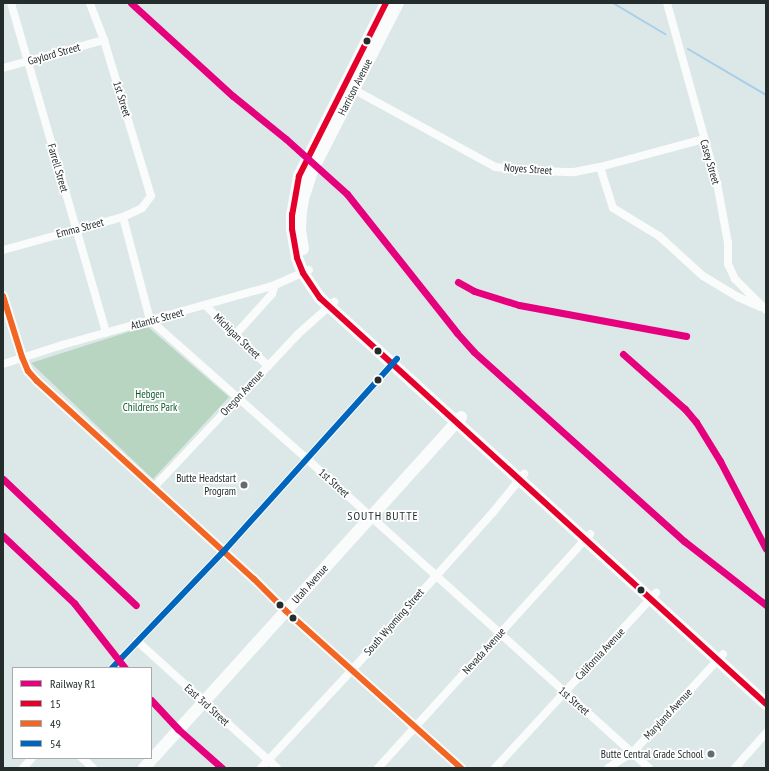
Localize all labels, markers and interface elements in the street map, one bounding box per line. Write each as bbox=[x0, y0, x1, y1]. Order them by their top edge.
unlabelled marker bbox=[362, 36, 372, 46]
street label: Gaylord Street bbox=[26, 40, 82, 68]
street label: Harrison Avenue bbox=[335, 56, 375, 118]
street label: 1st Street bbox=[110, 79, 134, 119]
street label: Casey Street bbox=[697, 138, 723, 186]
street label: Farrell Street bbox=[45, 142, 71, 194]
street label: Noyes Street bbox=[504, 161, 552, 177]
street label: Emma Street bbox=[55, 215, 105, 241]
street label: Atlantic Street bbox=[129, 306, 185, 332]
street label: Michigan Street bbox=[211, 311, 263, 361]
unlabelled marker bbox=[373, 346, 383, 356]
street label: Oregon Avenue bbox=[217, 367, 267, 419]
unlabelled marker bbox=[373, 375, 383, 385]
park label: Hebgen Childrens Park bbox=[123, 388, 177, 414]
street label: 1st Street bbox=[316, 466, 352, 500]
place label: Butte Headstart Program bbox=[176, 472, 236, 498]
marker: Butte Headstart Program bbox=[239, 480, 249, 490]
district label: SOUTH BUTTE bbox=[347, 509, 419, 523]
street label: Utah Avenue bbox=[289, 562, 331, 606]
unlabelled marker bbox=[636, 585, 646, 595]
street label: South Wyoming Street bbox=[361, 586, 427, 658]
unlabelled marker bbox=[275, 600, 285, 610]
unlabelled marker bbox=[288, 613, 298, 623]
street label: Nevada Avenue bbox=[460, 625, 508, 677]
street label: California Avenue bbox=[572, 625, 628, 683]
legend bbox=[12, 667, 152, 759]
text: Railway R1 bbox=[50, 676, 96, 691]
street label: East 3rd Street bbox=[182, 681, 232, 729]
street label: 1st Street bbox=[556, 684, 592, 718]
street label: Maryland Avenue bbox=[641, 686, 695, 742]
text: 15 bbox=[50, 696, 61, 711]
text: 49 bbox=[50, 716, 61, 731]
text: 54 bbox=[50, 736, 61, 751]
place label: Butte Central Grade School bbox=[601, 747, 703, 761]
marker: Butte Central Grade School bbox=[706, 749, 716, 759]

